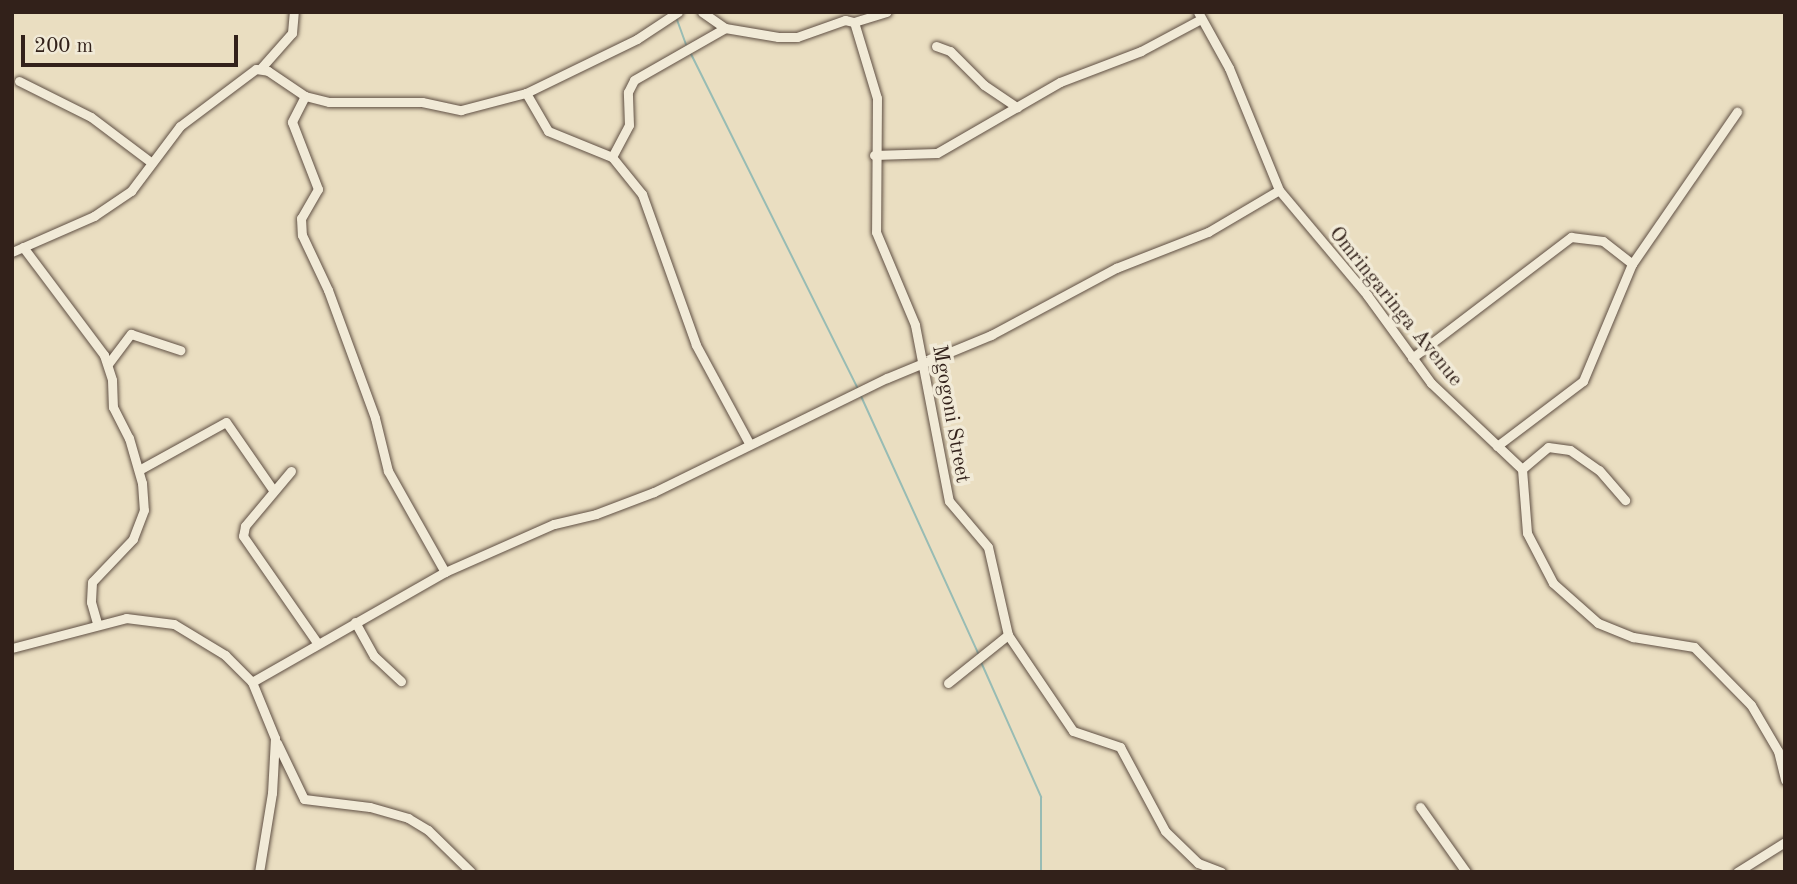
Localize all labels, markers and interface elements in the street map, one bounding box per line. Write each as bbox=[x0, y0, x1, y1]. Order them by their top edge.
scale bar bbox=[24, 21, 242, 65]
text: 200 m bbox=[34, 36, 93, 57]
street label: Omringaringa Avenue bbox=[1323, 222, 1467, 392]
street label: Mgogoni Street bbox=[925, 343, 975, 485]

